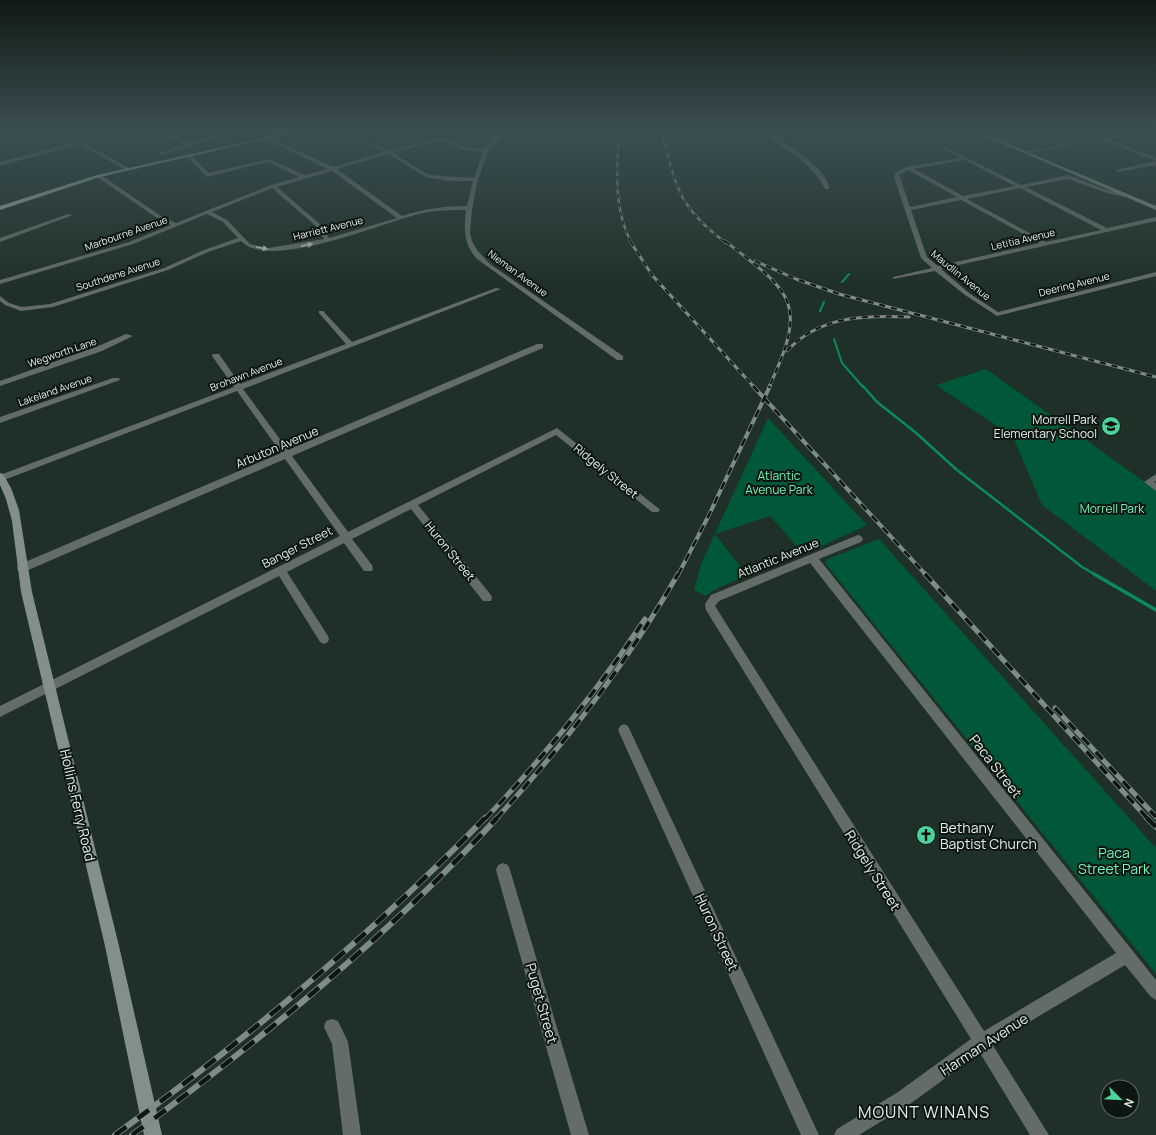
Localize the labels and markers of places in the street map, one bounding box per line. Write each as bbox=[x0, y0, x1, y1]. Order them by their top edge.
place label: Morrell Park Elementary School bbox=[994, 411, 1098, 442]
school or university icon: Morrell Park Elementary School bbox=[1100, 415, 1122, 437]
place label: Bethany Baptist Church bbox=[940, 818, 1037, 853]
church icon: Bethany Baptist Church bbox=[915, 824, 937, 846]

